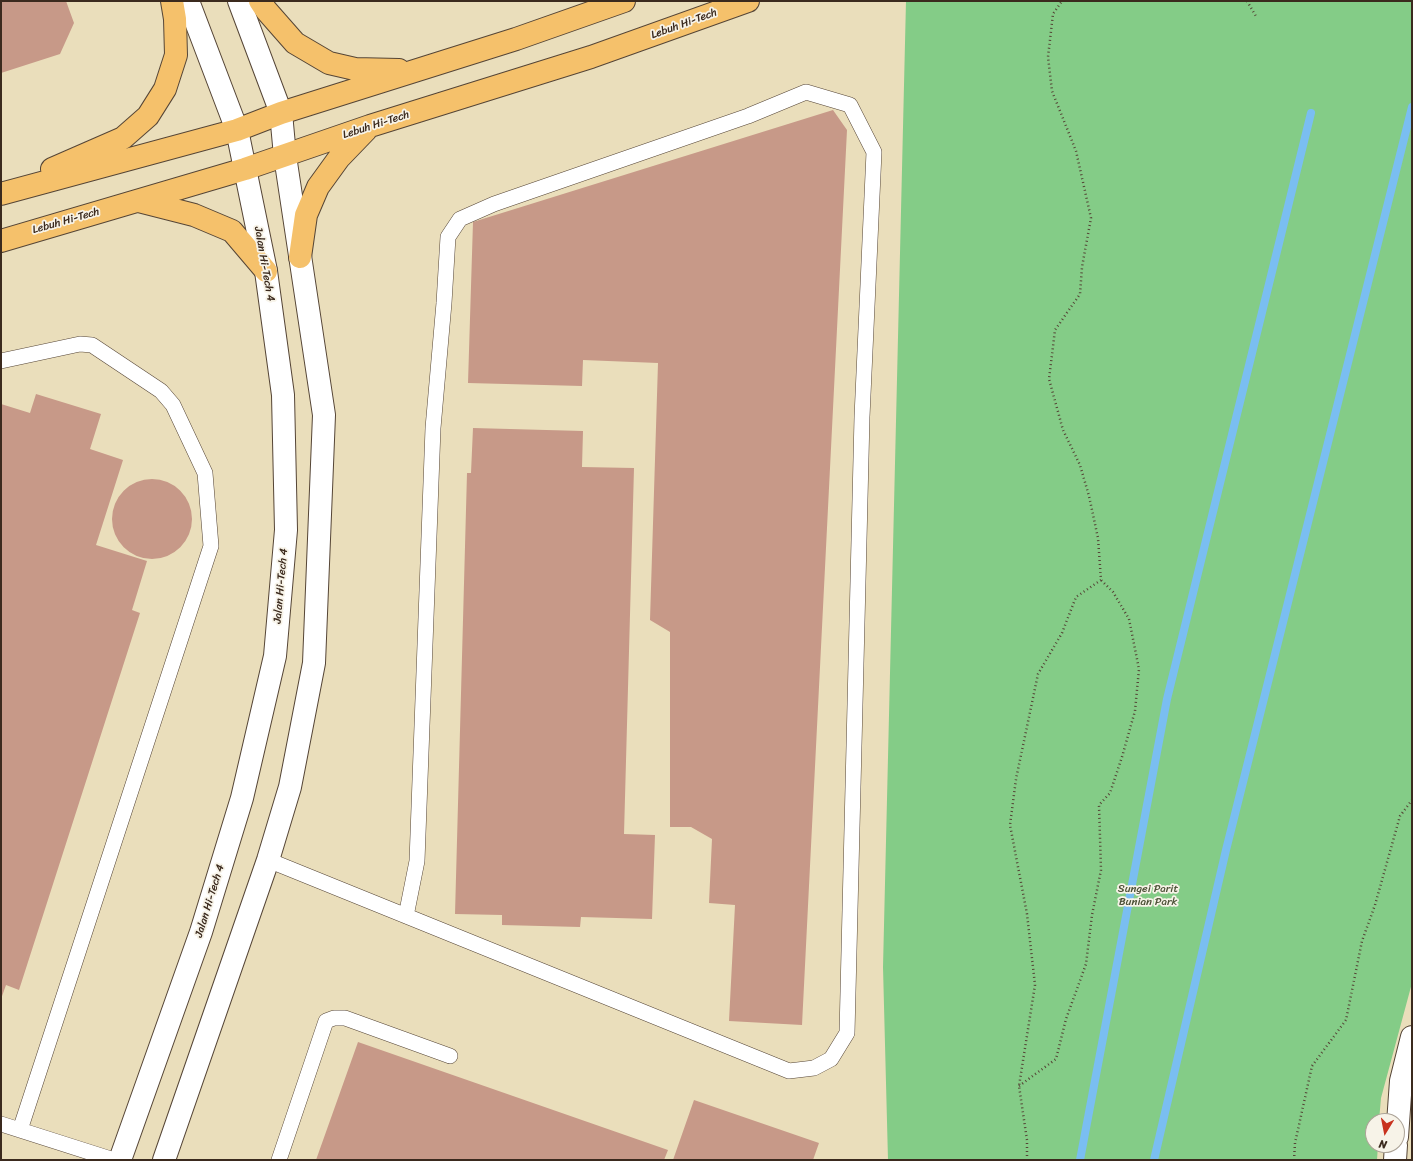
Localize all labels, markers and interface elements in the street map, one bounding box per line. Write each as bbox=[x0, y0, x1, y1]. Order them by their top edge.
street label: Lebuh Hi-Tech bbox=[649, 6, 719, 42]
street label: Lebuh Hi-Tech bbox=[341, 108, 411, 142]
street label: Lebuh Hi-Tech bbox=[31, 205, 101, 237]
street label: Jalan Hi-Tech 4 bbox=[251, 226, 277, 302]
street label: Jalan Hi-Tech 4 bbox=[271, 548, 291, 624]
street label: Jalan Hi-Tech 4 bbox=[193, 863, 227, 939]
park label: Sungei Parit Bunian Park bbox=[1118, 882, 1178, 908]
north arrow bbox=[1365, 1113, 1405, 1153]
text: N bbox=[1378, 1134, 1388, 1154]

